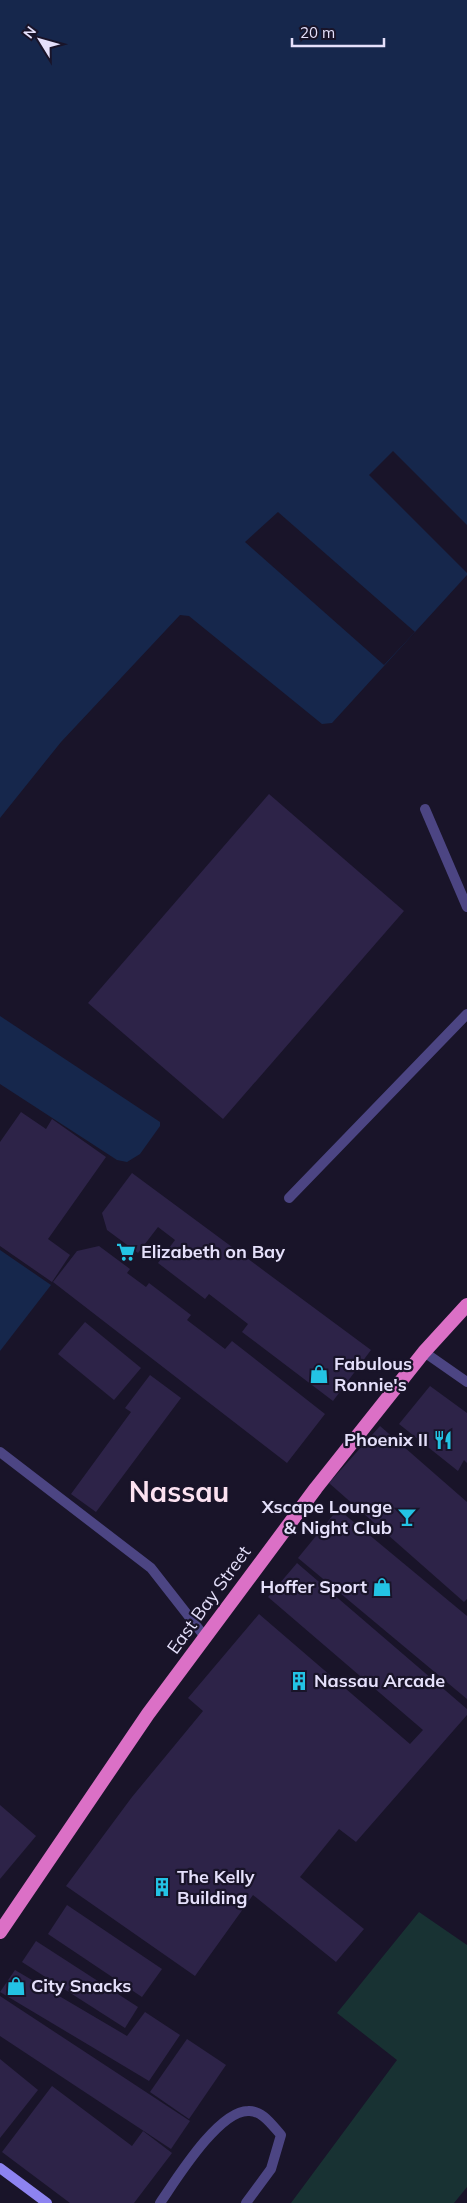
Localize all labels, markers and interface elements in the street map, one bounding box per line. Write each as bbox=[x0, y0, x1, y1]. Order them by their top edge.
north arrow bbox=[15, 15, 65, 65]
scale bar bbox=[292, 15, 384, 47]
text: N bbox=[19, 23, 40, 42]
text: 20 m bbox=[300, 23, 335, 42]
place label: Elizabeth on Bay bbox=[141, 1240, 285, 1263]
supermarket icon: Elizabeth on Bay bbox=[115, 1241, 137, 1263]
place label: Fabulous Ronnie's bbox=[334, 1352, 412, 1396]
shop icon: Fabulous Ronnie's bbox=[308, 1363, 330, 1385]
place label: Phoenix II bbox=[344, 1428, 428, 1451]
restaurant icon: Phoenix II bbox=[432, 1429, 454, 1451]
district label: Nassau bbox=[129, 1474, 229, 1509]
place label: Xscape Lounge & Night Club bbox=[261, 1495, 392, 1539]
bar icon: Xscape Lounge & Night Club bbox=[396, 1506, 418, 1528]
street label: East Bay Street bbox=[162, 1541, 256, 1658]
place label: Hoffer Sport bbox=[260, 1575, 367, 1598]
shop icon: Hoffer Sport bbox=[371, 1576, 393, 1598]
place label: Nassau Arcade bbox=[314, 1669, 445, 1692]
building icon: Nassau Arcade bbox=[288, 1670, 310, 1692]
place label: The Kelly Building bbox=[177, 1865, 255, 1909]
building icon: The Kelly Building bbox=[151, 1876, 173, 1898]
place label: City Snacks bbox=[31, 1974, 131, 1997]
shop icon: City Snacks bbox=[5, 1975, 27, 1997]

